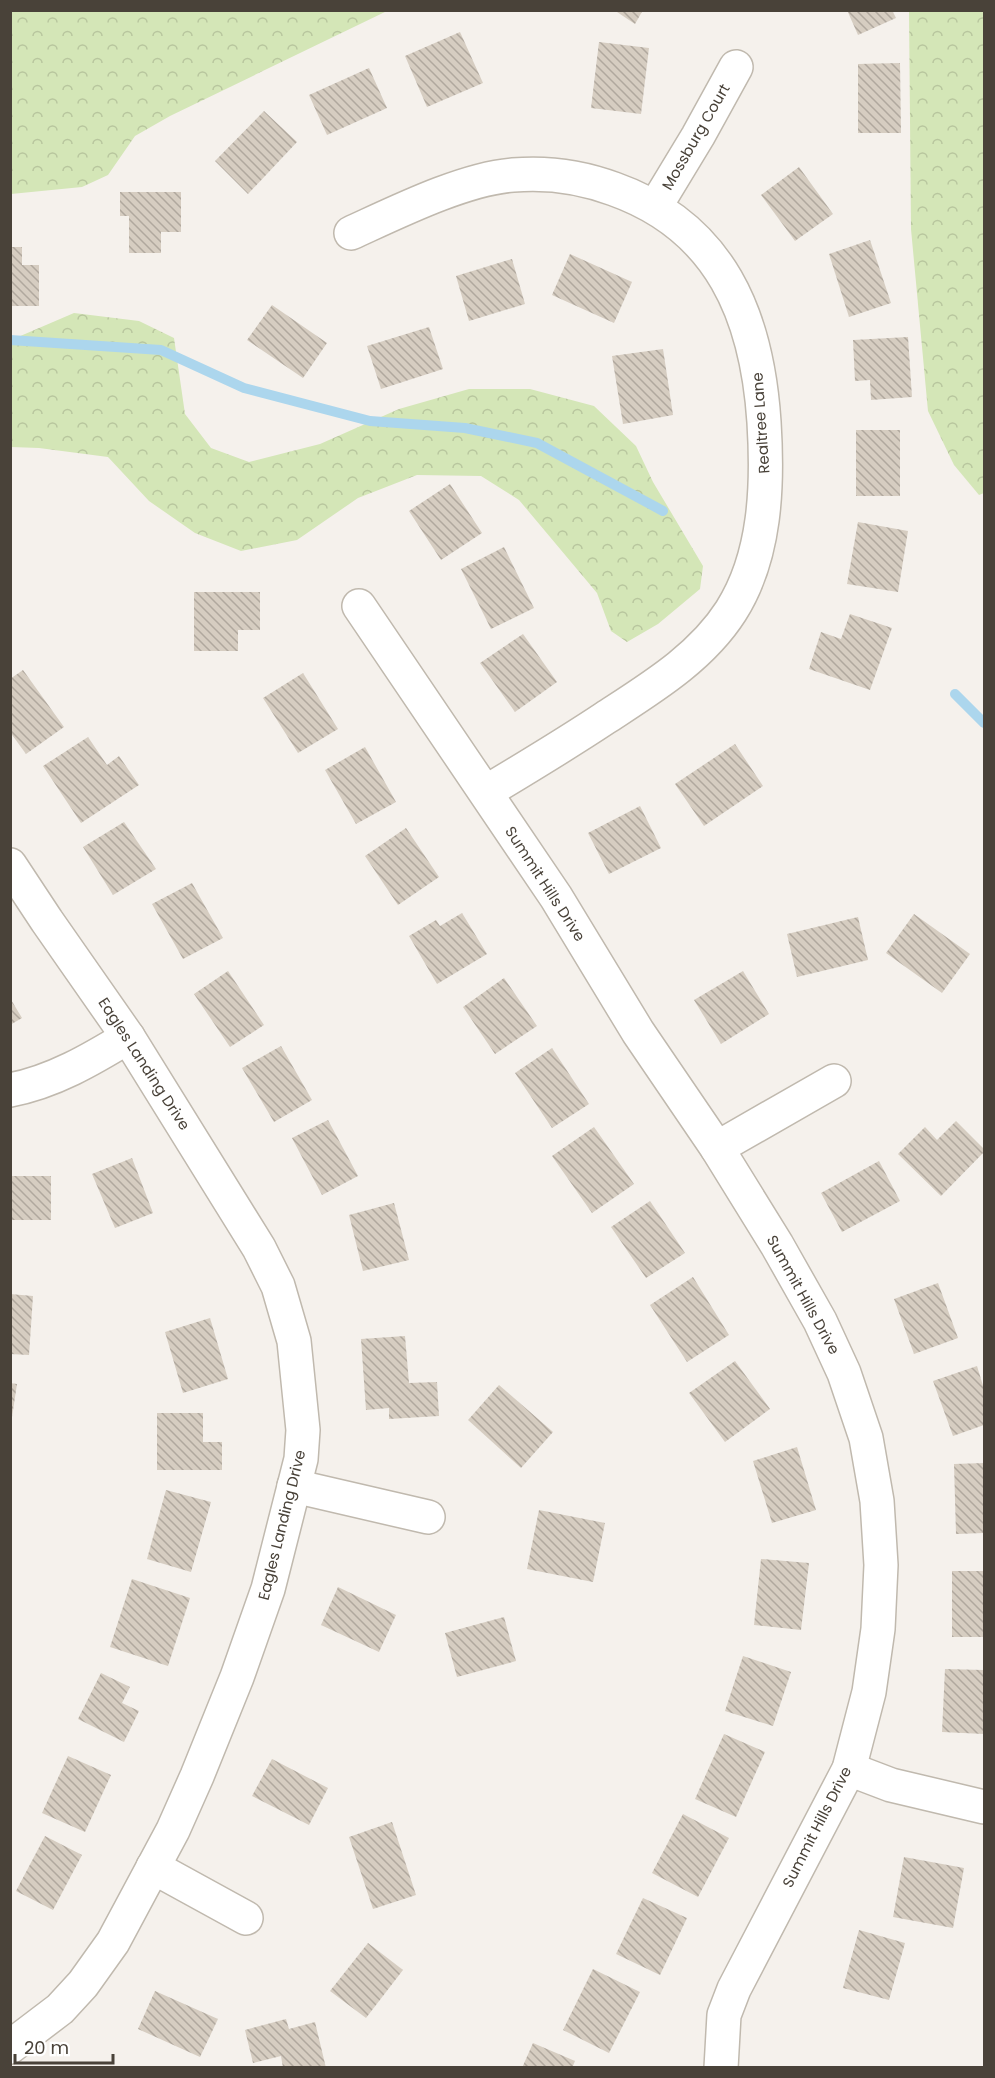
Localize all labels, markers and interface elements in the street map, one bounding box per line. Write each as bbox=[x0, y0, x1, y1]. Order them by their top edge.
street label: Mossburg Court bbox=[657, 80, 735, 194]
street label: Realtree Lane bbox=[746, 372, 775, 474]
street label: Summit Hills Drive bbox=[500, 822, 591, 945]
street label: Eagles Landing Drive bbox=[94, 993, 195, 1134]
street label: Summit Hills Drive bbox=[762, 1231, 845, 1358]
street label: Eagles Landing Drive bbox=[253, 1448, 310, 1602]
street label: Summit Hills Drive bbox=[777, 1763, 856, 1891]
scale bar bbox=[15, 2027, 112, 2065]
text: 20 m bbox=[24, 2035, 69, 2060]

